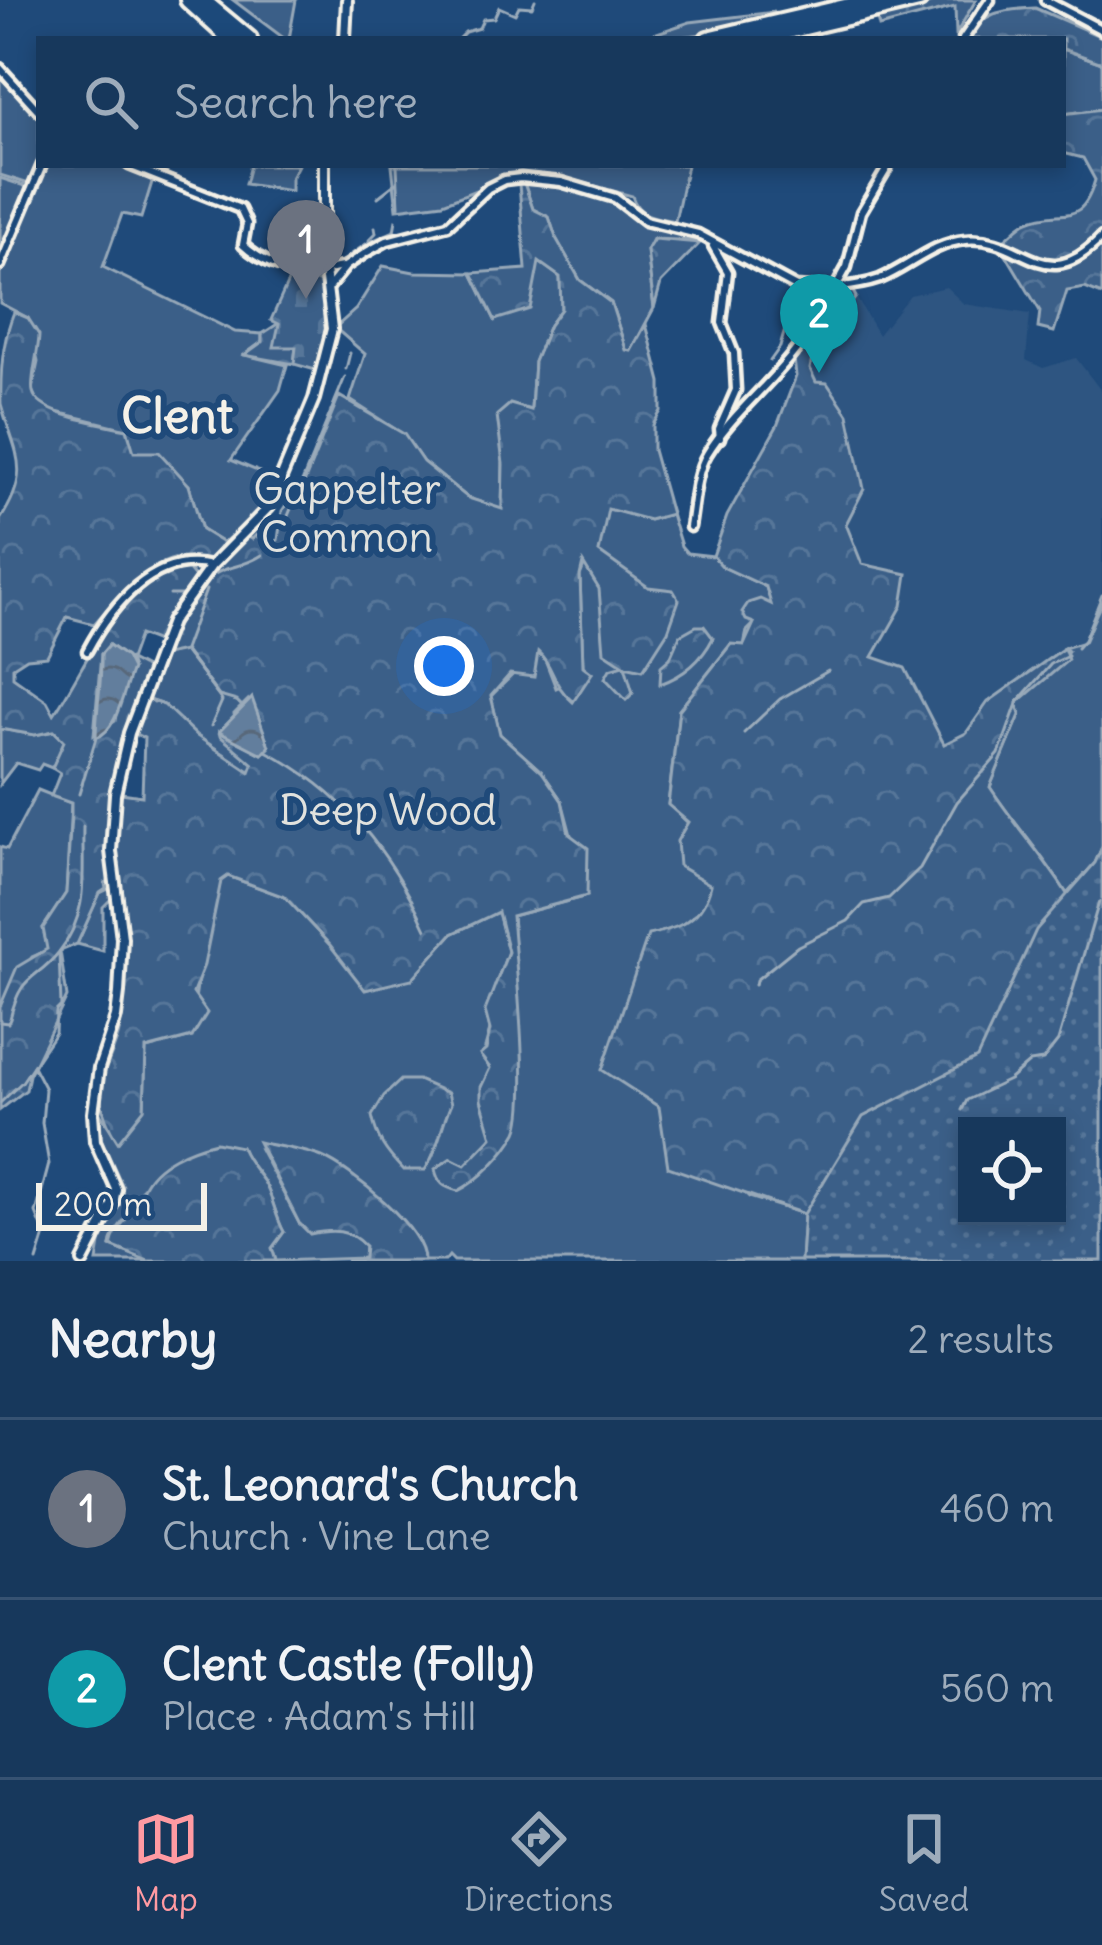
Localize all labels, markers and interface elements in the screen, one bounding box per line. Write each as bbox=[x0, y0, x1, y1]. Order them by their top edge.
search box bbox=[36, 36, 1066, 168]
icon: search bbox=[78, 69, 144, 135]
text: Search here bbox=[174, 74, 418, 130]
pin: 1 bbox=[267, 200, 345, 299]
pin: 2 bbox=[780, 274, 858, 373]
district label: Clent bbox=[121, 386, 233, 446]
park label: Gappelter Common bbox=[253, 463, 441, 563]
your location bbox=[414, 636, 474, 696]
park label: Deep Wood bbox=[279, 784, 497, 836]
map controls bbox=[958, 1117, 1066, 1225]
button: locate bbox=[958, 1117, 1066, 1225]
scale bar bbox=[36, 1177, 207, 1230]
text: 200 m bbox=[54, 1183, 152, 1225]
text: Nearby bbox=[48, 1307, 217, 1371]
text: 2 results bbox=[907, 1315, 1054, 1364]
text: St. Leonard's Church bbox=[162, 1456, 578, 1512]
text: 1 bbox=[79, 1484, 95, 1533]
text: 460 m bbox=[940, 1484, 1054, 1533]
text: Church · Vine Lane bbox=[162, 1512, 491, 1561]
text: Clent Castle (Folly) bbox=[162, 1636, 534, 1692]
text: 2 bbox=[76, 1664, 98, 1713]
text: 560 m bbox=[940, 1664, 1054, 1713]
text: Place · Adam's Hill bbox=[162, 1692, 476, 1741]
tab: Map bbox=[133, 1806, 199, 1920]
tab: Directions bbox=[464, 1806, 613, 1920]
tab: Saved bbox=[879, 1806, 969, 1920]

